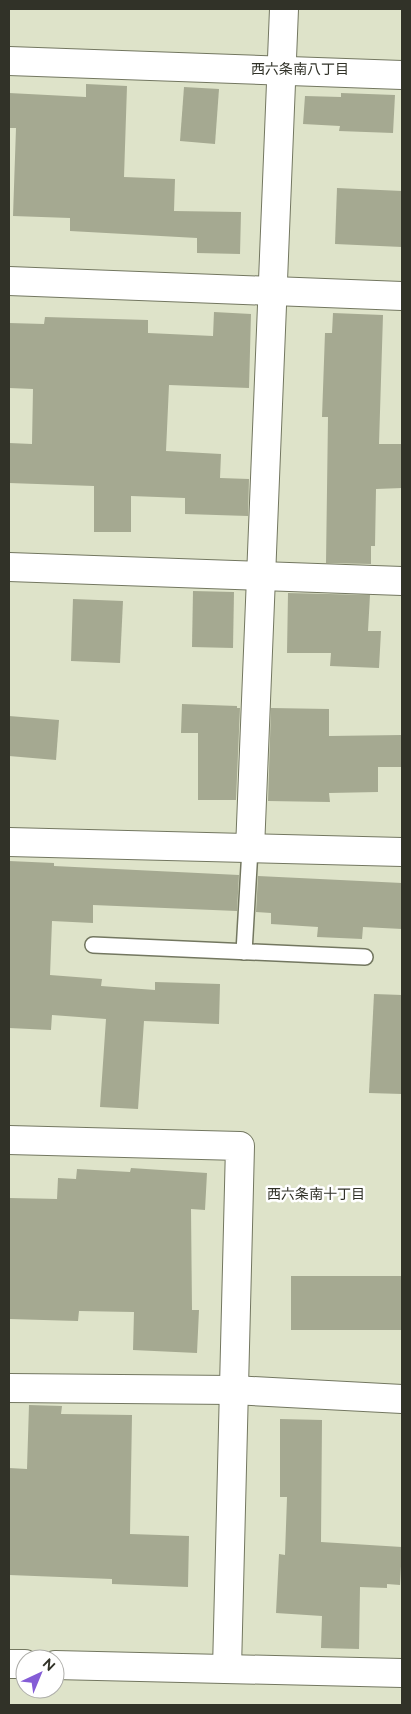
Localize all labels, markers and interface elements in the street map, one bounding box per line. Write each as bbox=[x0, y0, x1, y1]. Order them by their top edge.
district label: 西六条南八丁目 bbox=[251, 61, 349, 77]
district label: 西六条南十丁目 bbox=[267, 1186, 365, 1202]
north arrow bbox=[15, 1649, 65, 1699]
text: N bbox=[40, 1655, 58, 1674]

